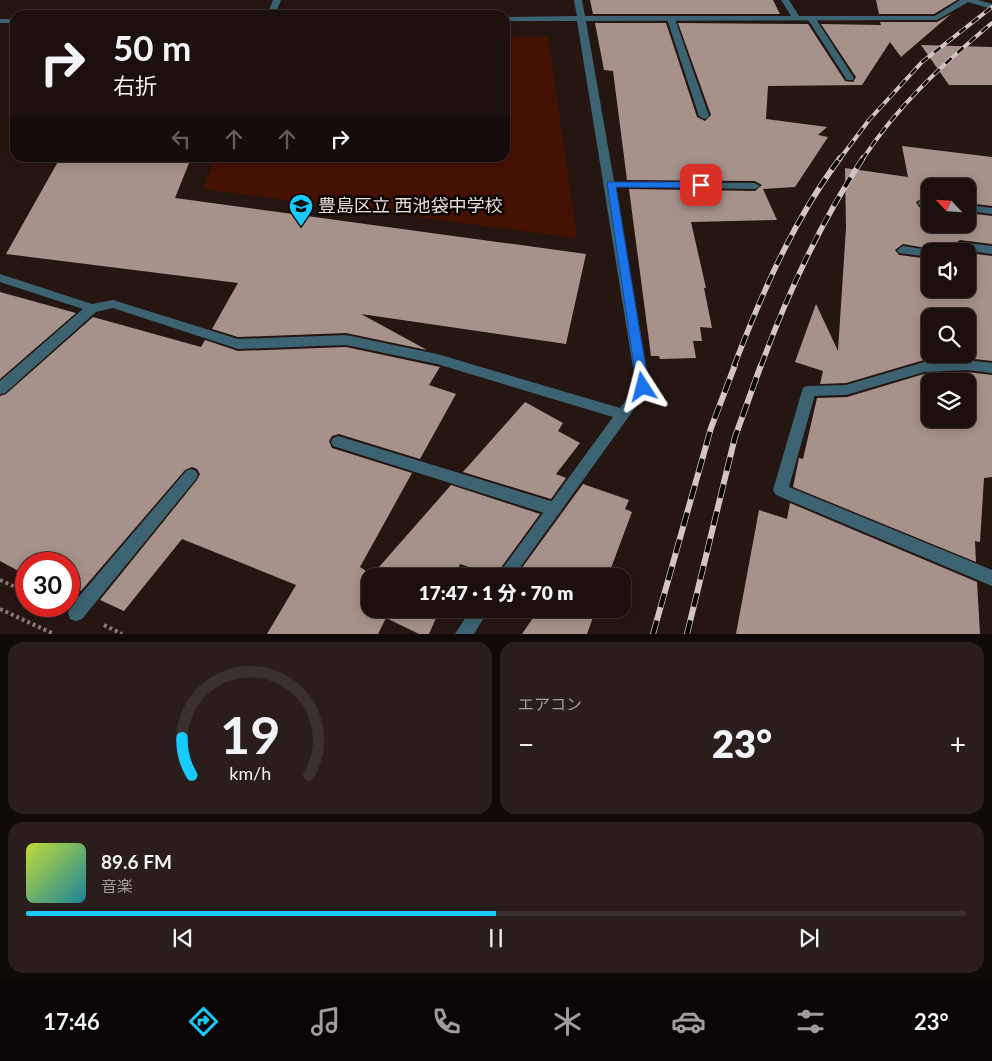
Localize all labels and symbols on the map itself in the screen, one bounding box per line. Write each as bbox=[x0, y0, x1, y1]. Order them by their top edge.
pin bbox=[680, 164, 722, 206]
north arrow bbox=[921, 178, 976, 232]
school or university icon: 豊島区立 西池袋中学校 bbox=[288, 193, 314, 227]
place label: 豊島区立 西池袋中学校 bbox=[318, 194, 503, 216]
position arrow bbox=[616, 360, 668, 412]
speed limit sign: 30 bbox=[15, 552, 80, 617]

